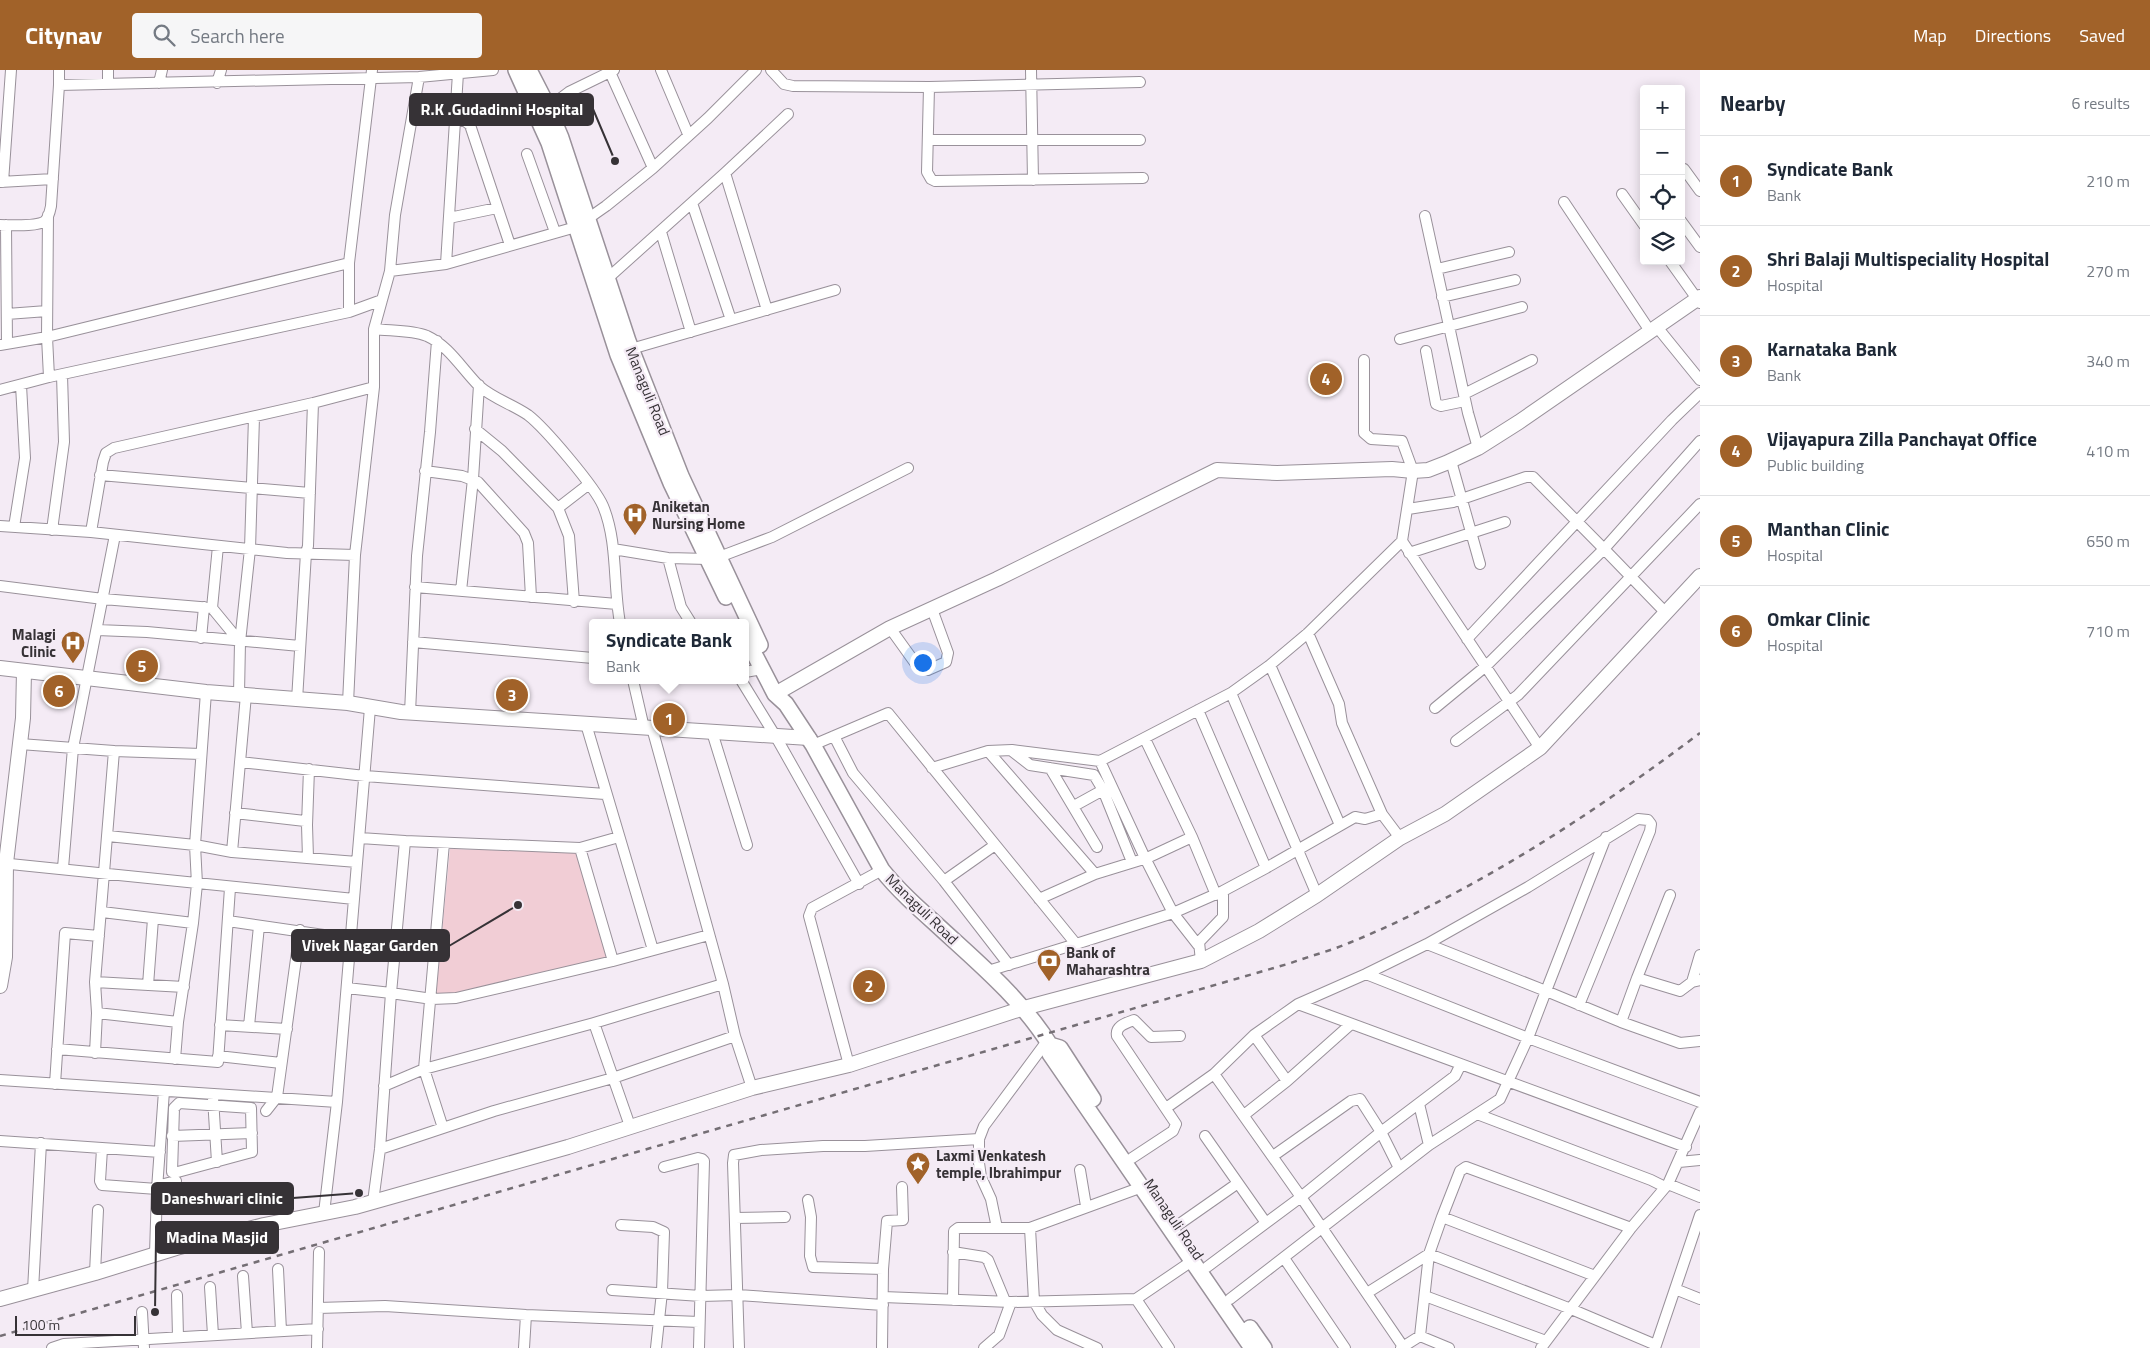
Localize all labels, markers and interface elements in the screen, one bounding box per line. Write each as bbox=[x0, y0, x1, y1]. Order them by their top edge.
search box bbox=[132, 13, 482, 58]
text: Citynav bbox=[25, 17, 102, 53]
icon: search bbox=[150, 21, 178, 49]
text: Search here bbox=[190, 21, 285, 50]
text: Map bbox=[1913, 22, 1947, 49]
text: Directions bbox=[1975, 22, 2051, 49]
text: Saved bbox=[2079, 22, 2125, 49]
map controls bbox=[1640, 85, 1685, 265]
button: + bbox=[1640, 85, 1685, 130]
text: Nearby bbox=[1720, 87, 1785, 119]
text: 6 results bbox=[2071, 91, 2130, 115]
callout: R.K .Gudadinni Hospital bbox=[410, 94, 593, 125]
text: R.K .Gudadinni Hospital bbox=[421, 97, 583, 121]
button: − bbox=[1640, 130, 1685, 175]
text: Syndicate Bank bbox=[1767, 154, 1893, 183]
text: 1 bbox=[1732, 169, 1740, 193]
text: 210 m bbox=[2086, 169, 2130, 193]
button: locate bbox=[1640, 175, 1685, 220]
text: Bank bbox=[1767, 183, 1801, 207]
button: layers bbox=[1640, 220, 1685, 265]
text: Shri Balaji Multispeciality Hospital bbox=[1767, 244, 2049, 273]
text: 2 bbox=[1732, 259, 1740, 283]
text: 270 m bbox=[2086, 259, 2130, 283]
text: Hospital bbox=[1767, 273, 1823, 297]
text: Karnataka Bank bbox=[1767, 334, 1897, 363]
street label: Managuli Road bbox=[620, 343, 676, 439]
text: 3 bbox=[1732, 349, 1740, 373]
text: 340 m bbox=[2086, 349, 2130, 373]
pin: 4 bbox=[1310, 360, 1342, 398]
text: Bank bbox=[1767, 363, 1801, 387]
text: Vijayapura Zilla Panchayat Office bbox=[1767, 424, 2037, 453]
text: 4 bbox=[1732, 439, 1740, 463]
text: 410 m bbox=[2086, 439, 2130, 463]
text: Public building bbox=[1767, 453, 1864, 477]
place label: Aniketan Nursing Home bbox=[652, 495, 745, 535]
hospital icon: Aniketan Nursing Home bbox=[622, 502, 648, 536]
text: Manthan Clinic bbox=[1767, 514, 1890, 543]
text: 5 bbox=[1732, 529, 1740, 553]
text: 650 m bbox=[2086, 529, 2130, 553]
text: Hospital bbox=[1767, 543, 1823, 567]
text: Omkar Clinic bbox=[1767, 604, 1870, 633]
popup bbox=[589, 619, 749, 684]
text: 6 bbox=[1732, 619, 1740, 643]
text: 710 m bbox=[2086, 619, 2130, 643]
place label: Malagi Clinic bbox=[12, 623, 56, 663]
text: Syndicate Bank bbox=[606, 625, 732, 654]
hospital icon: Malagi Clinic bbox=[60, 630, 86, 664]
text: Hospital bbox=[1767, 633, 1823, 657]
pin: 5 bbox=[126, 647, 158, 685]
your location bbox=[910, 650, 936, 676]
text: Bank bbox=[606, 654, 640, 678]
pin: 6 bbox=[43, 672, 75, 710]
pin: 3 bbox=[496, 676, 528, 714]
pin: 1 bbox=[653, 700, 685, 738]
street label: Managuli Road bbox=[880, 868, 964, 950]
callout: Vivek Nagar Garden bbox=[292, 930, 449, 961]
text: Vivek Nagar Garden bbox=[302, 933, 438, 957]
place label: Bank of Maharashtra bbox=[1066, 941, 1150, 981]
bank icon: Bank of Maharashtra bbox=[1036, 948, 1062, 982]
pin: 2 bbox=[853, 967, 885, 1005]
place label: Laxmi Venkatesh temple, Ibrahimpur bbox=[936, 1144, 1062, 1184]
place icon: Laxmi Venkatesh temple, Ibrahimpur bbox=[905, 1151, 931, 1185]
street label: Managuli Road bbox=[1138, 1174, 1210, 1264]
callout: Daneshwari clinic bbox=[152, 1183, 293, 1214]
text: Daneshwari clinic bbox=[161, 1186, 283, 1210]
callout: Madina Masjid bbox=[156, 1222, 278, 1253]
text: Madina Masjid bbox=[166, 1225, 268, 1249]
scale bar bbox=[15, 1313, 136, 1336]
text: 100 m bbox=[22, 1314, 60, 1335]

